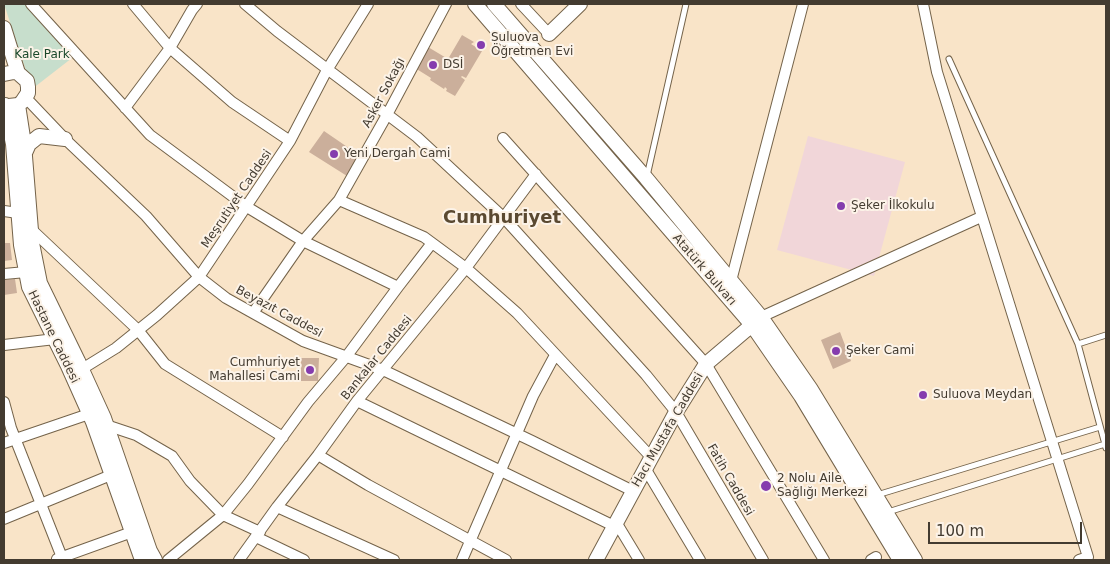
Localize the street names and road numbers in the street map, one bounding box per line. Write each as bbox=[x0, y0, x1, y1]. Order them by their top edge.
street label: Asker Sokağı bbox=[360, 56, 408, 130]
street label: Meşrutiyet Caddesi bbox=[199, 147, 275, 251]
street label: Atatürk Bulvarı bbox=[669, 231, 739, 309]
street label: Beyazıt Caddesi bbox=[233, 283, 325, 341]
street label: Hastane Caddesi bbox=[24, 288, 82, 386]
street label: Bankalar Caddesi bbox=[338, 313, 416, 403]
street label: Hacı Mustafa Caddesi bbox=[629, 370, 707, 490]
street label: Fatih Caddesi bbox=[704, 442, 756, 518]

